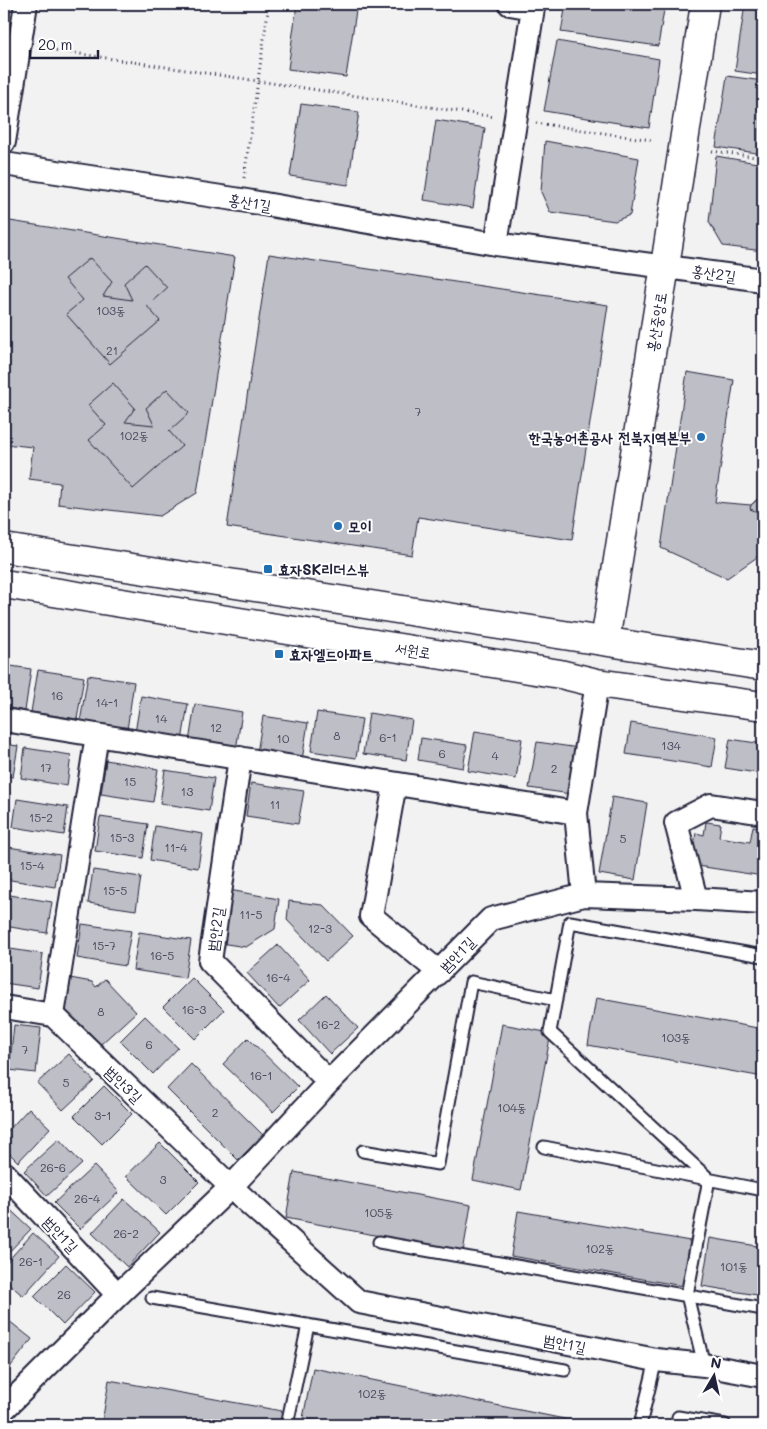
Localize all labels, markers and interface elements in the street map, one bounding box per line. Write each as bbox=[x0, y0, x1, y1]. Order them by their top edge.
scale bar bbox=[30, 28, 98, 60]
text: 20 m bbox=[38, 34, 72, 54]
street label: 홍산1길 bbox=[227, 189, 273, 215]
street label: 홍산2길 bbox=[691, 260, 737, 286]
street label: 홍산중앙로 bbox=[641, 291, 671, 353]
house number: 103동 bbox=[96, 302, 126, 318]
house number: 21 bbox=[106, 342, 118, 358]
house number: 7 bbox=[415, 403, 422, 419]
house number: 102동 bbox=[119, 427, 149, 443]
place label: 한국농어촌공사 전북지역본부 bbox=[528, 427, 691, 447]
marker: 한국농어촌공사 전북지역본부 bbox=[695, 431, 707, 443]
place label: 모이 bbox=[348, 516, 372, 536]
marker: 모이 bbox=[332, 520, 344, 532]
place label: 효자SK리더스뷰 bbox=[278, 559, 370, 579]
marker: 효자SK리더스뷰 bbox=[262, 563, 274, 575]
street label: 서원로 bbox=[394, 637, 432, 663]
place label: 효자엘드아파트 bbox=[289, 644, 374, 664]
marker: 효자엘드아파트 bbox=[273, 648, 285, 660]
house number: 16 bbox=[51, 687, 63, 703]
house number: 14-1 bbox=[96, 694, 118, 710]
house number: 14 bbox=[155, 710, 167, 726]
house number: 12 bbox=[210, 719, 222, 735]
house number: 8 bbox=[333, 727, 341, 743]
house number: 6-1 bbox=[379, 729, 397, 745]
house number: 10 bbox=[277, 730, 290, 746]
house number: 134 bbox=[661, 737, 681, 753]
house number: 6 bbox=[438, 745, 446, 761]
house number: 4 bbox=[491, 747, 499, 763]
house number: 17 bbox=[40, 759, 52, 775]
house number: 2 bbox=[551, 760, 557, 776]
house number: 15 bbox=[124, 773, 136, 789]
house number: 13 bbox=[181, 783, 193, 799]
house number: 11 bbox=[270, 796, 280, 812]
house number: 15-2 bbox=[29, 809, 53, 825]
house number: 15-3 bbox=[110, 829, 134, 845]
house number: 5 bbox=[620, 830, 627, 846]
house number: 11-4 bbox=[165, 839, 187, 855]
house number: 15-4 bbox=[20, 857, 44, 873]
house number: 15-5 bbox=[103, 882, 127, 898]
street label: 범안2길 bbox=[202, 906, 228, 952]
house number: 11-5 bbox=[240, 906, 262, 922]
house number: 12-3 bbox=[308, 920, 332, 936]
street label: 범안1길 bbox=[435, 932, 479, 976]
house number: 15-7 bbox=[92, 937, 116, 953]
house number: 16-5 bbox=[150, 947, 174, 963]
house number: 16-4 bbox=[266, 969, 290, 985]
house number: 16-3 bbox=[182, 1001, 206, 1017]
house number: 8 bbox=[97, 1003, 105, 1019]
house number: 16-2 bbox=[316, 1016, 340, 1032]
house number: 103동 bbox=[661, 1029, 691, 1045]
house number: 6 bbox=[145, 1036, 153, 1052]
house number: 7 bbox=[22, 1041, 29, 1057]
street label: 범안3길 bbox=[101, 1061, 147, 1107]
house number: 16-1 bbox=[249, 1067, 273, 1083]
house number: 5 bbox=[63, 1074, 70, 1090]
house number: 104동 bbox=[497, 1099, 527, 1115]
house number: 2 bbox=[212, 1104, 218, 1120]
house number: 3-1 bbox=[94, 1107, 112, 1123]
house number: 26-6 bbox=[40, 1159, 66, 1175]
house number: 3 bbox=[159, 1171, 167, 1187]
house number: 26-4 bbox=[74, 1190, 100, 1206]
house number: 105동 bbox=[364, 1204, 394, 1220]
street label: 범안1길 bbox=[39, 1211, 83, 1257]
house number: 26-2 bbox=[113, 1225, 139, 1241]
house number: 102동 bbox=[585, 1240, 615, 1256]
house number: 26-1 bbox=[19, 1253, 43, 1269]
house number: 101동 bbox=[720, 1258, 748, 1274]
house number: 26 bbox=[57, 1286, 71, 1302]
street label: 범안1길 bbox=[542, 1329, 588, 1357]
north arrow bbox=[690, 1352, 740, 1402]
text: N bbox=[709, 1352, 723, 1373]
house number: 102동 bbox=[357, 1385, 387, 1401]

